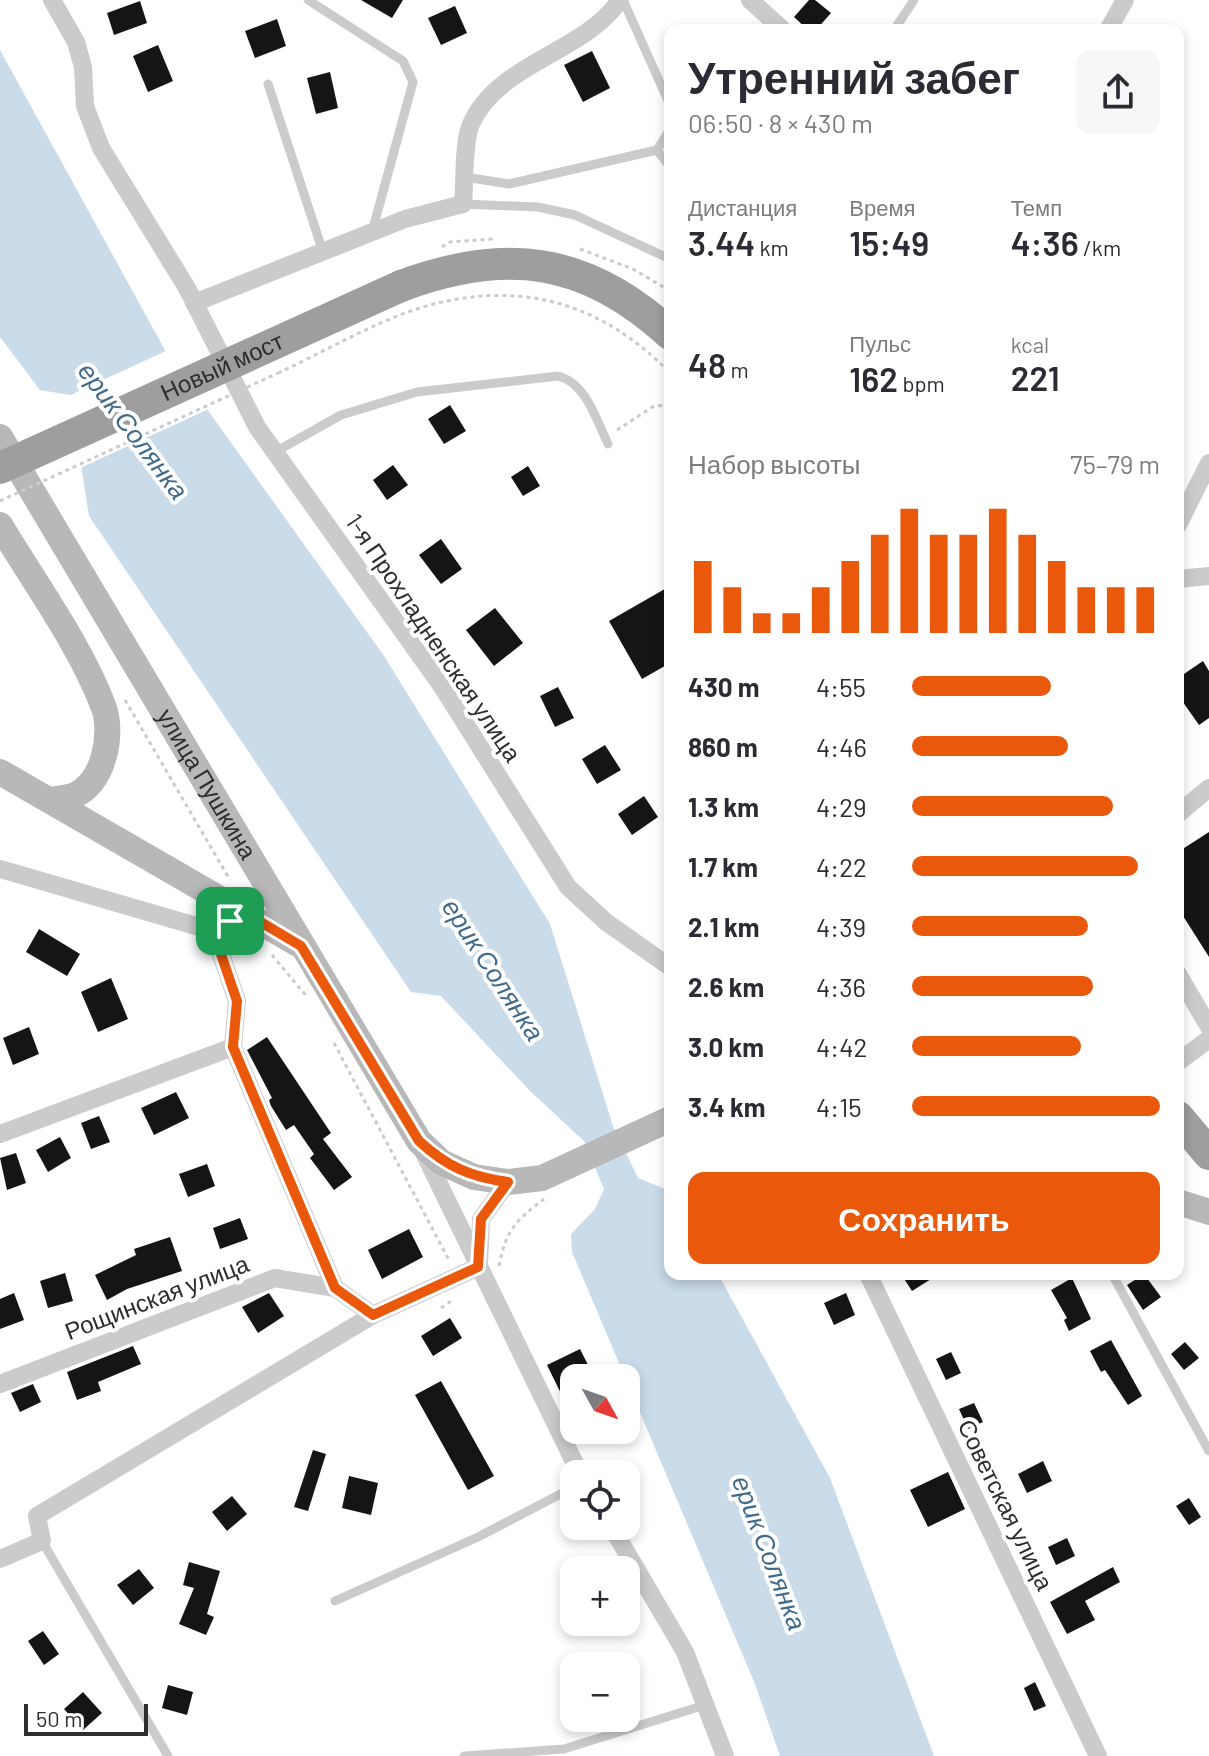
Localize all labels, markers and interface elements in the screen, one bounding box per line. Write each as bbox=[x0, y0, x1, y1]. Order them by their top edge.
text: Утренний забег bbox=[688, 50, 1020, 103]
button: share bbox=[1076, 50, 1160, 134]
text: 06:50 · 8 × 430 m bbox=[688, 107, 873, 138]
text: Дистанция bbox=[688, 194, 797, 220]
text: Время bbox=[849, 194, 916, 220]
text: Темп bbox=[1011, 194, 1062, 220]
text: 3.44 bbox=[688, 222, 755, 263]
text: 15:49 bbox=[849, 222, 929, 263]
text: 4:36 bbox=[1011, 222, 1079, 263]
text: km bbox=[755, 234, 789, 260]
text: /km bbox=[1079, 234, 1121, 260]
street label: Новый мост bbox=[156, 325, 288, 406]
text: Пульс bbox=[849, 330, 911, 356]
text: kcal bbox=[1011, 331, 1049, 357]
text: 48 bbox=[688, 344, 726, 385]
water label: ерик Солянка bbox=[73, 356, 196, 505]
text: m bbox=[726, 356, 749, 382]
text: 221 bbox=[1011, 357, 1060, 398]
text: 162 bbox=[849, 358, 898, 399]
text: bpm bbox=[898, 370, 945, 396]
text: Набор высоты bbox=[688, 448, 861, 479]
text: 75–79 m bbox=[1070, 448, 1160, 479]
street label: 1-я Прохладненская улица bbox=[340, 508, 528, 767]
text: 430 m bbox=[688, 671, 760, 702]
text: 4:55 bbox=[816, 671, 866, 702]
street label: улица Пушкина bbox=[152, 703, 264, 864]
text: 860 m bbox=[688, 731, 758, 762]
text: 4:46 bbox=[816, 731, 867, 762]
text: 1.3 km bbox=[688, 791, 759, 822]
text: 4:29 bbox=[816, 791, 867, 822]
text: 1.7 km bbox=[688, 851, 758, 882]
text: 4:22 bbox=[816, 851, 867, 882]
pin bbox=[196, 887, 264, 955]
water label: ерик Солянка bbox=[437, 892, 552, 1046]
icon: arrive bbox=[208, 899, 252, 943]
text: 2.1 km bbox=[688, 911, 760, 942]
text: 4:39 bbox=[816, 911, 866, 942]
text: 2.6 km bbox=[688, 971, 764, 1002]
text: 4:36 bbox=[816, 971, 866, 1002]
text: 3.0 km bbox=[688, 1031, 764, 1062]
text: 4:42 bbox=[816, 1031, 867, 1062]
text: 3.4 km bbox=[688, 1091, 766, 1122]
text: 4:15 bbox=[816, 1091, 862, 1122]
button: Сохранить bbox=[688, 1172, 1160, 1264]
street label: Рощинская улица bbox=[60, 1248, 253, 1345]
north arrow bbox=[560, 1364, 640, 1444]
map controls bbox=[560, 1364, 640, 1732]
street label: Советская улица bbox=[952, 1414, 1061, 1595]
button: locate bbox=[560, 1460, 640, 1540]
water label: ерик Солянка bbox=[727, 1471, 814, 1634]
button: + bbox=[560, 1556, 640, 1636]
button: − bbox=[560, 1652, 640, 1732]
scale bar bbox=[24, 1700, 148, 1736]
text: 50 m bbox=[36, 1705, 82, 1731]

